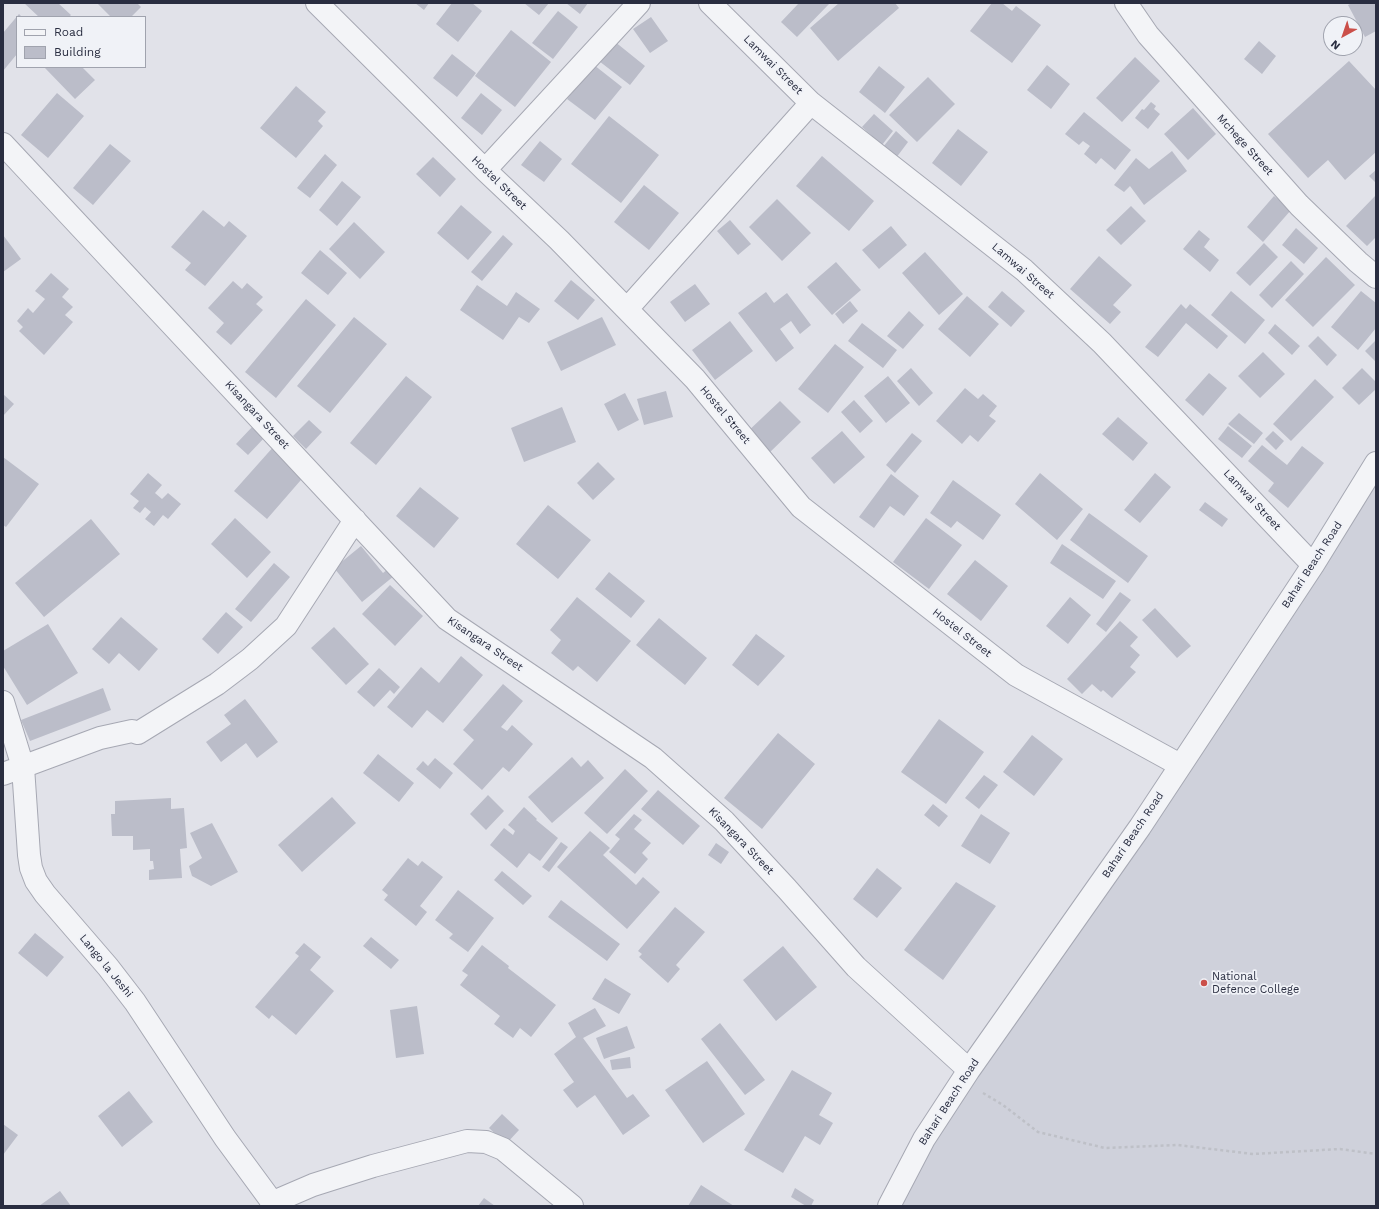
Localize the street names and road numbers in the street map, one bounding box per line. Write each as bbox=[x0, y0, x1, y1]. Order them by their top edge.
street label: Lamwai Street bbox=[741, 33, 805, 97]
street label: Mchege Street bbox=[1214, 112, 1276, 178]
street label: Hostel Street bbox=[469, 153, 529, 213]
street label: Lamwai Street bbox=[989, 240, 1057, 302]
street label: Kisangara Street bbox=[222, 378, 292, 452]
street label: Hostel Street bbox=[697, 383, 753, 447]
street label: Lamwai Street bbox=[1220, 467, 1284, 533]
street label: Bahari Beach Road bbox=[1279, 519, 1345, 611]
street label: Hostel Street bbox=[930, 606, 994, 660]
street label: Kisangara Street bbox=[445, 614, 525, 674]
street label: Bahari Beach Road bbox=[1099, 789, 1167, 881]
street label: Kisangara Street bbox=[706, 805, 776, 877]
street label: Lango la Jeshi bbox=[77, 932, 135, 1000]
street label: Bahari Beach Road bbox=[916, 1056, 982, 1148]

